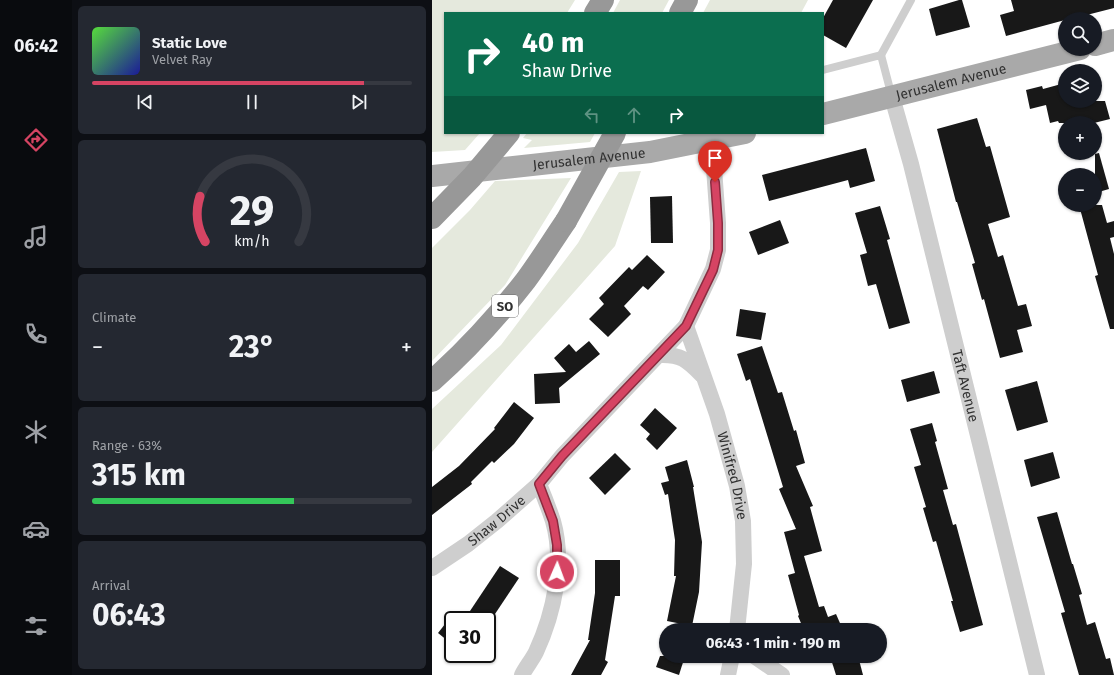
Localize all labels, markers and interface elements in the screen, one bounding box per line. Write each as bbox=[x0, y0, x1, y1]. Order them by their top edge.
map controls bbox=[1058, 12, 1102, 212]
button: search bbox=[1058, 12, 1102, 56]
text: 40 m bbox=[522, 26, 585, 59]
icon: right bbox=[456, 28, 508, 80]
text: Static Love bbox=[152, 34, 227, 52]
text: 06:42 bbox=[14, 35, 58, 57]
text: Velvet Ray bbox=[152, 52, 212, 67]
text: Shaw Drive bbox=[522, 60, 612, 82]
street label: Jerusalem Avenue bbox=[894, 60, 1008, 104]
button: layers bbox=[1058, 64, 1102, 108]
icon: previous bbox=[134, 91, 156, 113]
icon: pause bbox=[241, 91, 263, 113]
icon: next bbox=[348, 91, 370, 113]
icon: left bbox=[581, 104, 603, 126]
icon: ahead bbox=[623, 104, 645, 126]
icon: right bbox=[665, 104, 687, 126]
button: + bbox=[1058, 116, 1102, 160]
icon: directions bbox=[22, 126, 50, 154]
pin bbox=[698, 141, 732, 182]
street label: Jerusalem Avenue bbox=[532, 144, 646, 173]
icon: arrive bbox=[704, 147, 726, 169]
button: − bbox=[1058, 168, 1102, 212]
text: 29 bbox=[230, 185, 274, 235]
icon: music bbox=[22, 223, 50, 251]
text: km/h bbox=[234, 232, 270, 249]
road number: SO bbox=[492, 295, 518, 317]
text: Climate bbox=[92, 310, 136, 325]
icon: phone bbox=[22, 320, 50, 348]
text: 23° bbox=[229, 329, 275, 365]
text: − bbox=[92, 334, 103, 361]
text: + bbox=[401, 334, 412, 361]
street label: Taft Avenue bbox=[949, 348, 983, 424]
icon: climate bbox=[22, 418, 50, 446]
street label: Winifred Drive bbox=[714, 430, 751, 521]
text: Range · 63% bbox=[92, 438, 162, 453]
text: 315 km bbox=[92, 457, 186, 493]
street label: Shaw Drive bbox=[464, 492, 529, 550]
icon: car bbox=[22, 515, 50, 543]
position arrow bbox=[536, 551, 578, 593]
text: Arrival bbox=[92, 578, 130, 593]
text: 06:43 bbox=[92, 597, 166, 633]
speed limit sign: 30 bbox=[444, 611, 496, 663]
icon: filters bbox=[22, 612, 50, 640]
text: 06:43 · 1 min · 190 m bbox=[706, 634, 840, 652]

